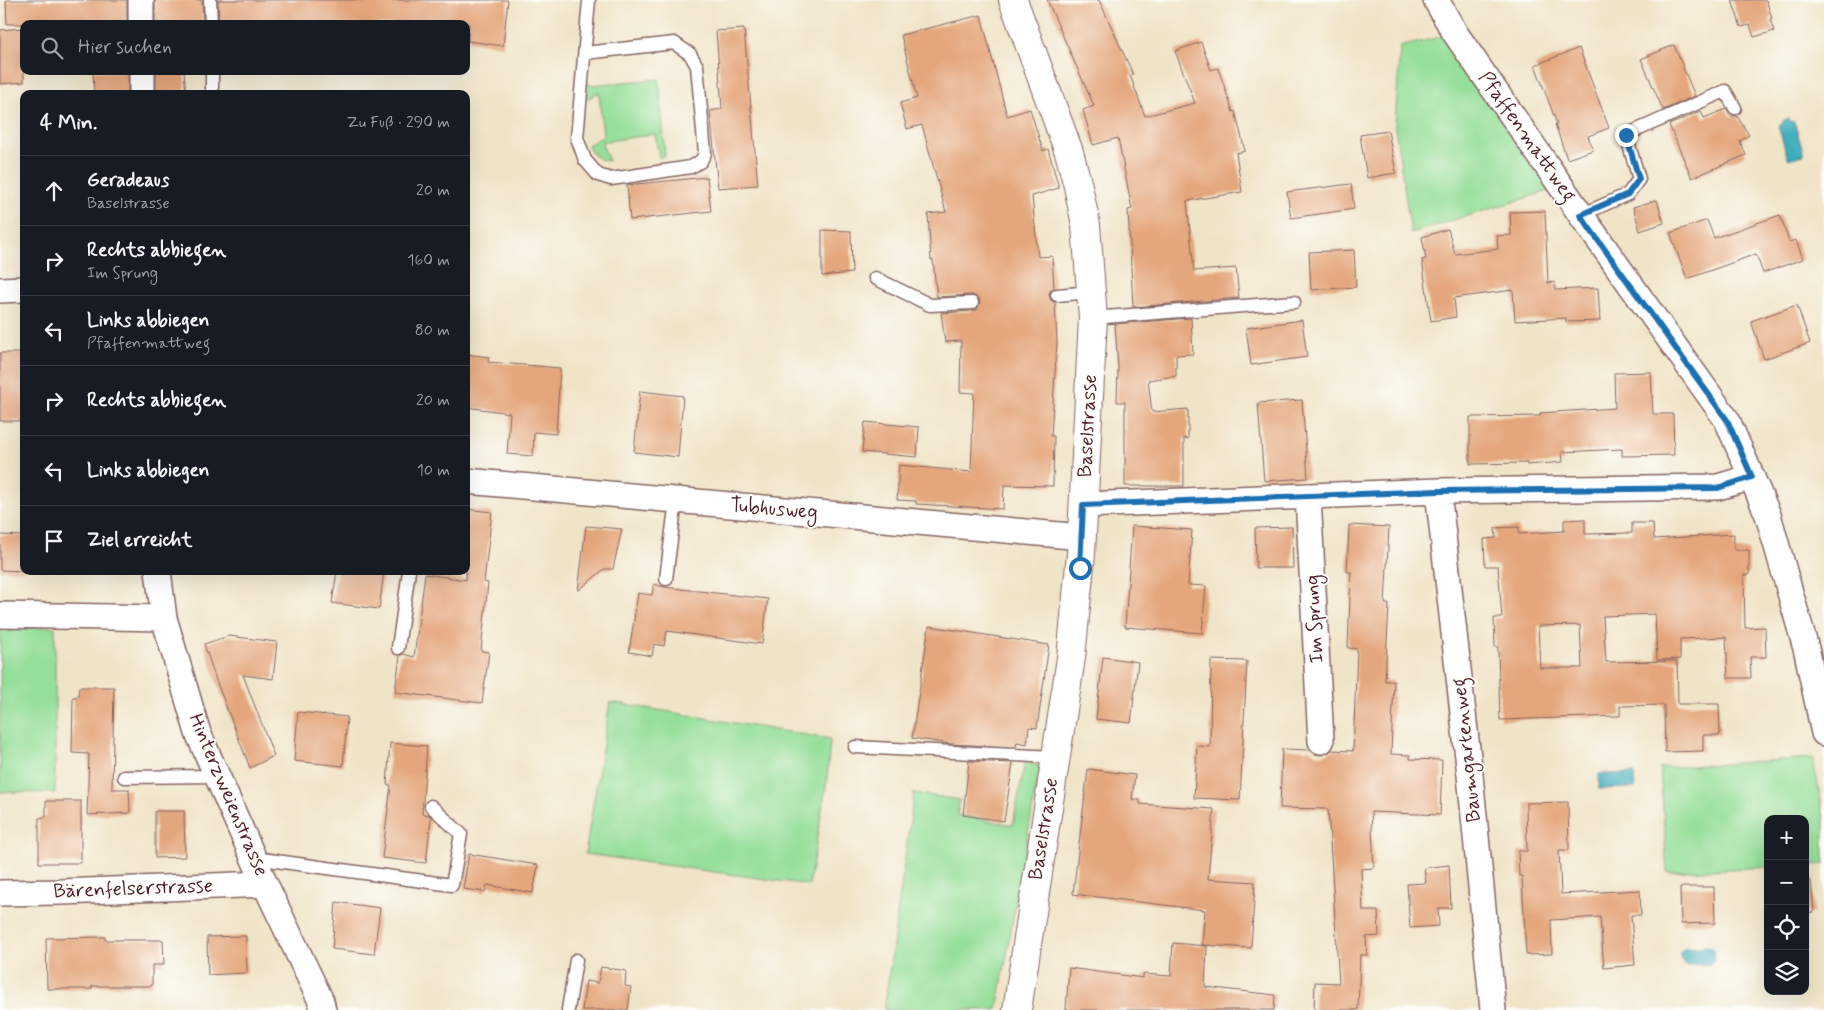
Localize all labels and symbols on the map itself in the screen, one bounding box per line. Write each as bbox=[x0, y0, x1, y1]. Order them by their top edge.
street label: Pfaffenmattweg bbox=[1470, 66, 1582, 209]
route end bbox=[1615, 124, 1638, 147]
street label: Baselstrasse bbox=[1072, 374, 1104, 478]
street label: Tubhusweg bbox=[729, 492, 819, 527]
route start bbox=[1069, 557, 1092, 580]
street label: Im Sprung bbox=[1299, 574, 1332, 664]
street label: Baumgartenweg bbox=[1446, 676, 1490, 824]
street label: Hinterzweienstrasse bbox=[182, 710, 274, 880]
street label: Baselstrasse bbox=[1023, 776, 1065, 882]
street label: Bärenfelserstrasse bbox=[53, 873, 213, 905]

